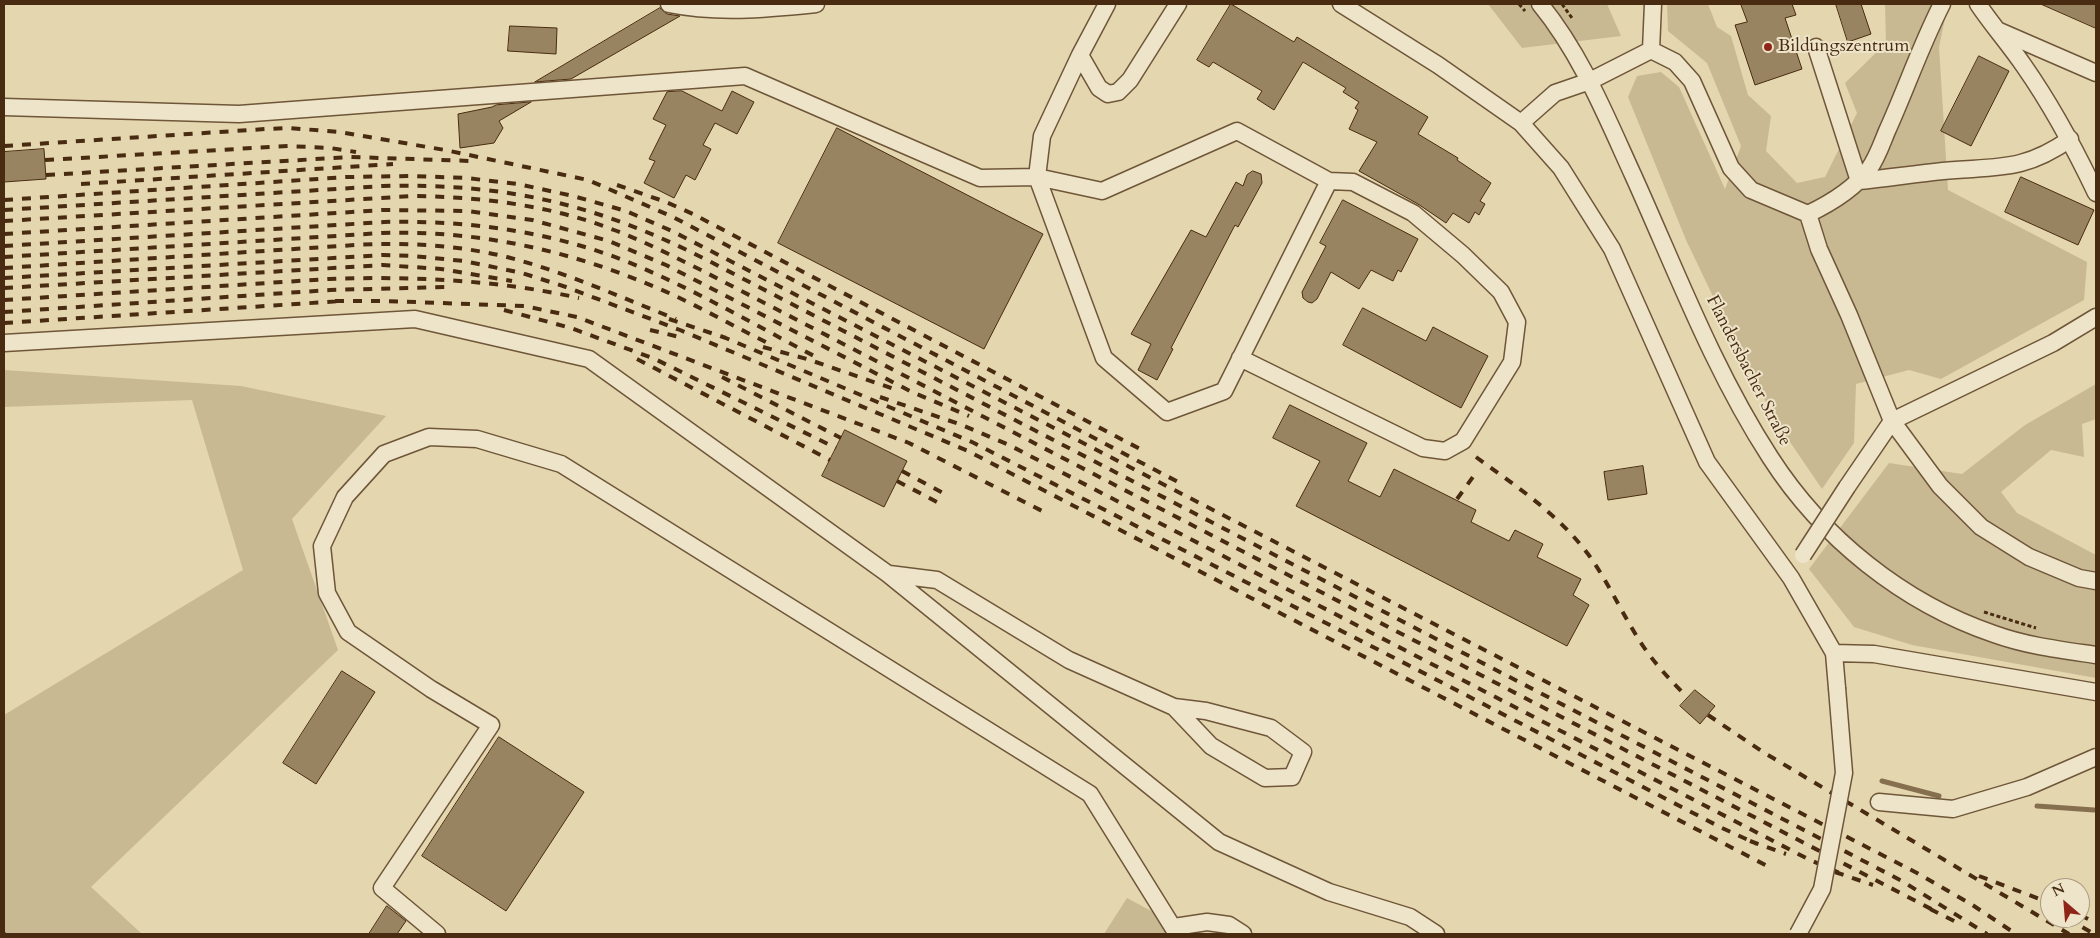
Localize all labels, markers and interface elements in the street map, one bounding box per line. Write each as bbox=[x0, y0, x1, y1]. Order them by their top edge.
place label: Bildungszentrum bbox=[1778, 36, 1909, 58]
marker: Bildungszentrum bbox=[1762, 41, 1774, 53]
street label: Flandersbacher Straße bbox=[1701, 292, 1795, 450]
north arrow bbox=[2040, 878, 2090, 928]
text: N bbox=[2049, 879, 2068, 901]

